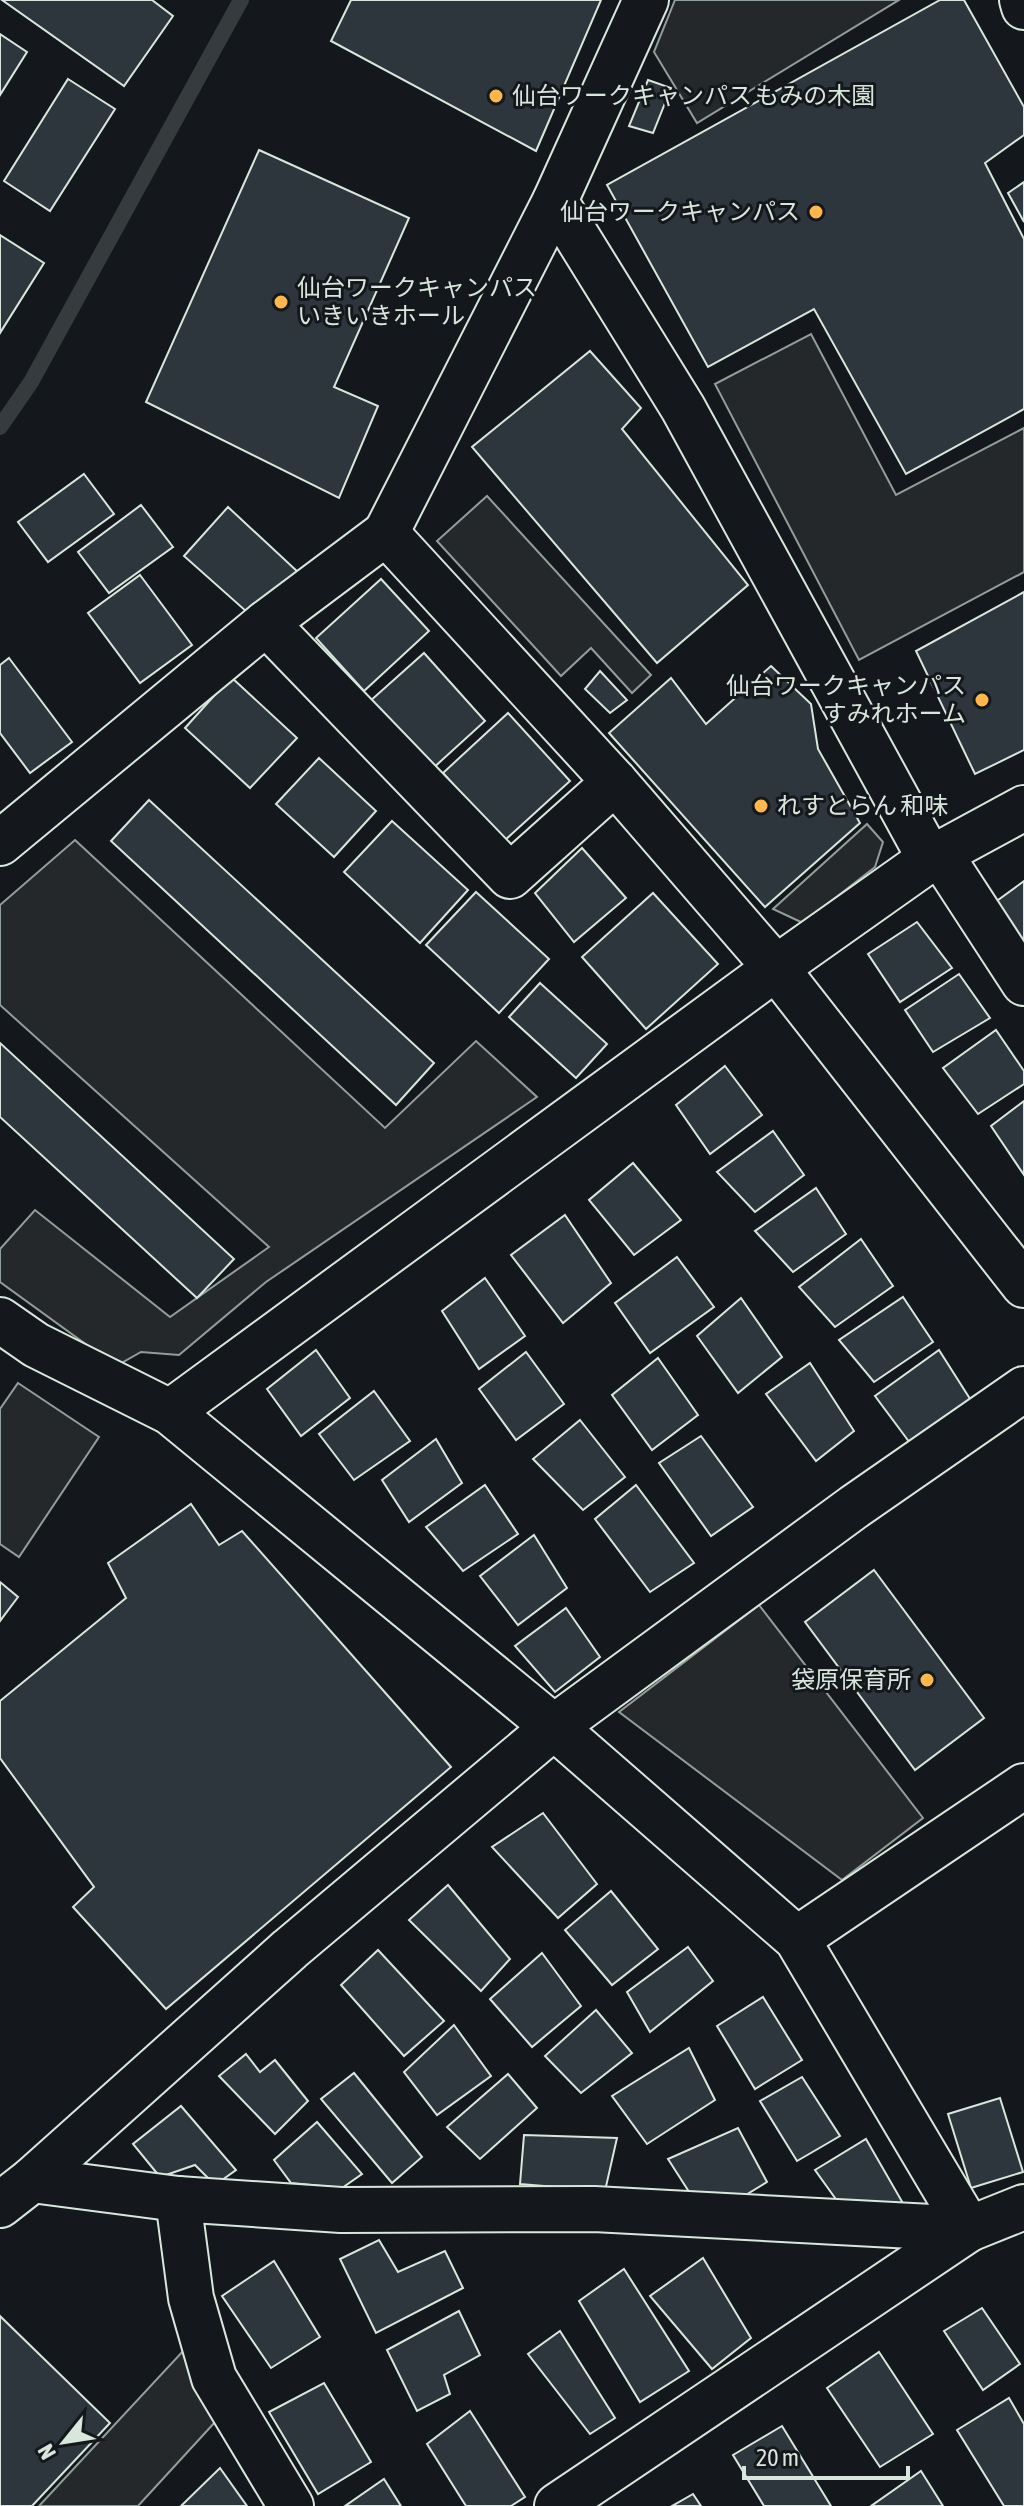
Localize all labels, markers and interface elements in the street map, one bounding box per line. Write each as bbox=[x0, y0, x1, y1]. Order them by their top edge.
place label: 仙台ワークキャンパス もみの木園 bbox=[512, 82, 875, 109]
marker: 仙台ワークキャンパス もみの木園 bbox=[487, 87, 505, 105]
place label: 仙台ワークキャンパス bbox=[560, 198, 800, 225]
marker: 仙台ワークキャンパス bbox=[807, 203, 825, 221]
place label: 仙台ワークキャンパス いきいきホール bbox=[297, 274, 537, 329]
marker: 仙台ワークキャンパス いきいきホール bbox=[272, 293, 290, 311]
place label: 仙台ワークキャンパス すみれホーム bbox=[726, 672, 966, 727]
marker: 仙台ワークキャンパス すみれホーム bbox=[973, 691, 991, 709]
place label: れすとらん 和味 bbox=[777, 792, 948, 819]
marker: れすとらん 和味 bbox=[752, 797, 770, 815]
place label: 袋原保育所 bbox=[791, 1666, 911, 1693]
marker: 袋原保育所 bbox=[918, 1671, 936, 1689]
north arrow bbox=[24, 2402, 104, 2482]
scale bar bbox=[744, 2430, 908, 2480]
text: N bbox=[32, 2440, 61, 2464]
text: 20 m bbox=[756, 2444, 799, 2471]

